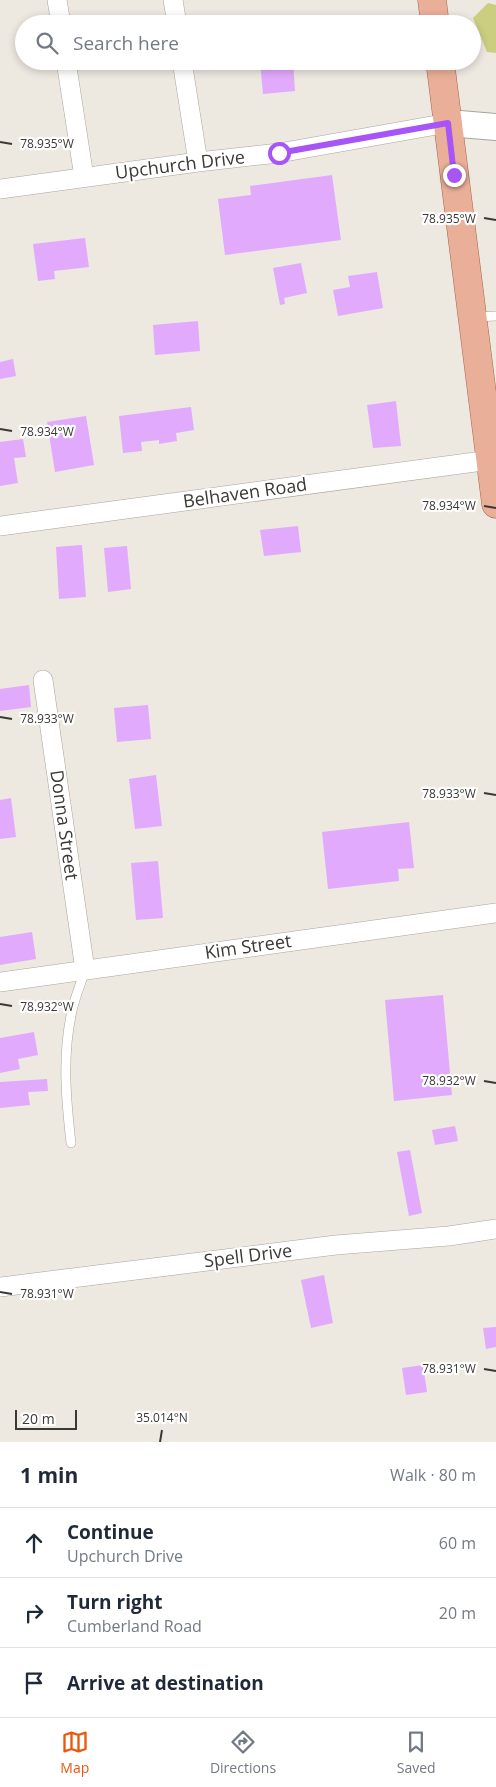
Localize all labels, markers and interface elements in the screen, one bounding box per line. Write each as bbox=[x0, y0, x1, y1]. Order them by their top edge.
search box bbox=[15, 15, 481, 70]
icon: search bbox=[33, 29, 61, 57]
text: Search here bbox=[73, 30, 179, 56]
text: 78.935°W bbox=[20, 135, 74, 152]
route start bbox=[268, 142, 291, 165]
street label: Upchurch Drive bbox=[114, 144, 246, 184]
route end bbox=[443, 164, 466, 187]
text: 78.935°W bbox=[422, 210, 476, 227]
text: 78.934°W bbox=[20, 423, 74, 440]
street label: Belhaven Road bbox=[181, 471, 308, 513]
text: 78.934°W bbox=[422, 497, 476, 514]
text: 78.933°W bbox=[20, 710, 74, 727]
street label: Donna Street bbox=[45, 768, 85, 881]
text: 78.933°W bbox=[422, 785, 476, 802]
street label: Kim Street bbox=[203, 928, 293, 964]
text: 78.932°W bbox=[20, 998, 74, 1015]
text: 78.932°W bbox=[422, 1072, 476, 1089]
street label: Spell Drive bbox=[202, 1238, 293, 1272]
text: 78.931°W bbox=[20, 1285, 74, 1302]
text: 78.931°W bbox=[422, 1360, 476, 1377]
scale bar bbox=[15, 1407, 78, 1430]
text: 20 m bbox=[22, 1409, 55, 1428]
text: 35.014°N bbox=[136, 1409, 188, 1426]
text: 1 min bbox=[20, 1461, 78, 1489]
text: Walk · 80 m bbox=[390, 1464, 476, 1486]
text: Continue bbox=[67, 1519, 154, 1545]
icon: ahead bbox=[20, 1529, 48, 1557]
text: 60 m bbox=[439, 1532, 476, 1554]
text: Upchurch Drive bbox=[67, 1545, 183, 1567]
text: Turn right bbox=[67, 1589, 162, 1615]
icon: right bbox=[20, 1599, 48, 1627]
text: 20 m bbox=[439, 1602, 476, 1624]
text: Cumberland Road bbox=[67, 1615, 202, 1637]
icon: arrive bbox=[20, 1669, 48, 1697]
text: Arrive at destination bbox=[67, 1670, 264, 1696]
tab: Map bbox=[60, 1728, 89, 1777]
tab: Directions bbox=[210, 1728, 276, 1777]
tab: Saved bbox=[397, 1728, 436, 1777]

